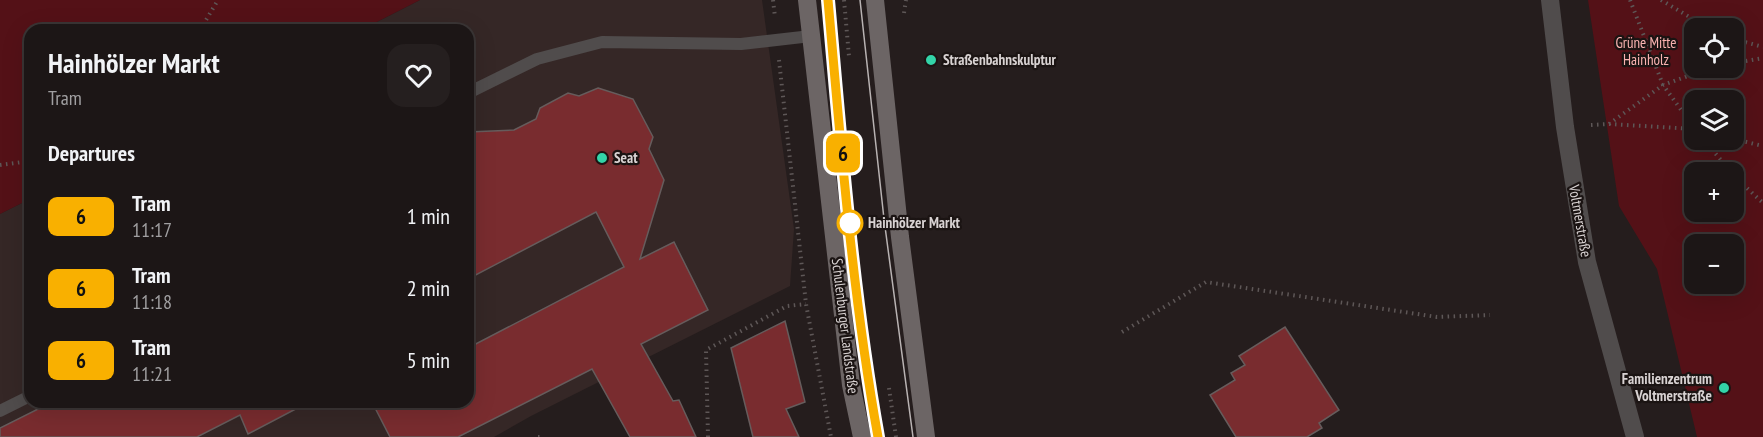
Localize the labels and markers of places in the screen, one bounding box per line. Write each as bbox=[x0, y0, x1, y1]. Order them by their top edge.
place label: Straßenbahnskulptur bbox=[943, 50, 1057, 69]
marker: Straßenbahnskulptur bbox=[924, 53, 938, 67]
place label: Seat bbox=[614, 148, 638, 167]
marker: Seat bbox=[595, 151, 609, 165]
marker: Hainhölzer Markt bbox=[837, 210, 863, 236]
place label: Hainhölzer Markt bbox=[868, 213, 961, 232]
place label: Familienzentrum Voltmerstraße bbox=[1622, 369, 1712, 405]
marker: Familienzentrum Voltmerstraße bbox=[1717, 381, 1731, 395]

